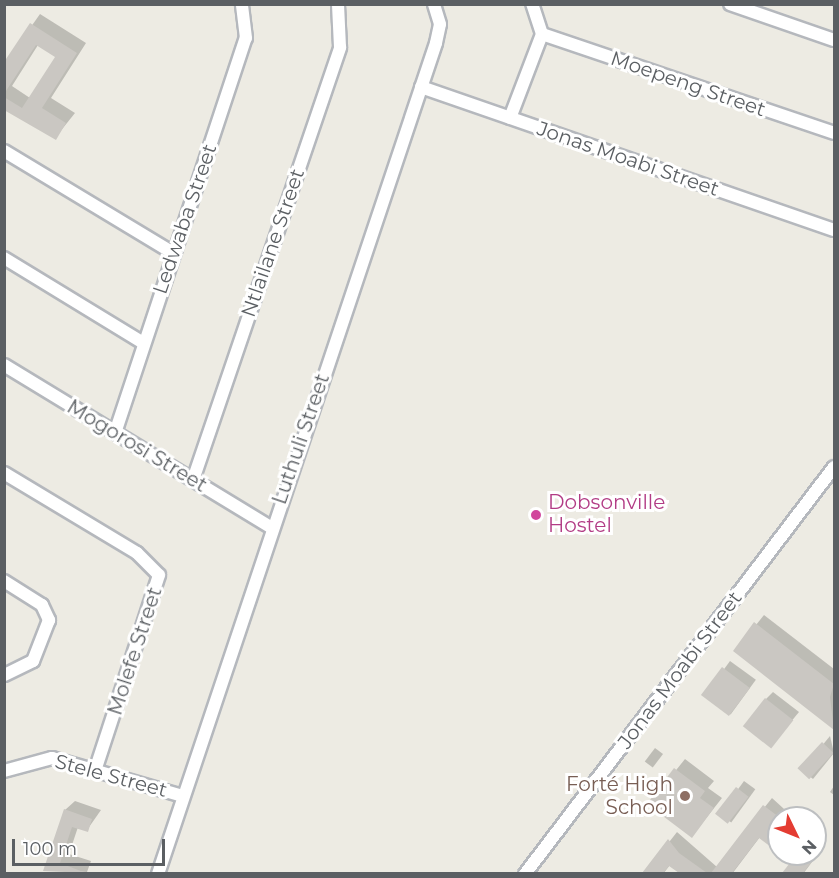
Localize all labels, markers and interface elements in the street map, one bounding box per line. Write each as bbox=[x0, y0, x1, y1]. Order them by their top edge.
street label: Moepeng Street bbox=[607, 46, 769, 122]
street label: Jonas Moabi Street bbox=[534, 117, 722, 201]
street label: Ledwaba Street bbox=[148, 141, 222, 297]
street label: Ntlailane Street bbox=[236, 166, 310, 320]
street label: Luthuli Street bbox=[267, 371, 335, 507]
street label: Mogorosi Street bbox=[63, 395, 211, 497]
place label: Dobsonville Hostel bbox=[548, 491, 665, 538]
marker: Dobsonville Hostel bbox=[529, 508, 543, 522]
street label: Molefe Street bbox=[103, 584, 167, 718]
street label: Jonas Moabi Street bbox=[613, 587, 747, 753]
street label: Stele Street bbox=[52, 749, 170, 803]
place label: Forté High School bbox=[566, 772, 673, 819]
marker: Forté High School bbox=[678, 789, 692, 803]
north arrow bbox=[767, 806, 827, 866]
scale bar bbox=[15, 827, 168, 865]
text: N bbox=[798, 836, 820, 858]
text: 100 m bbox=[23, 838, 77, 860]

